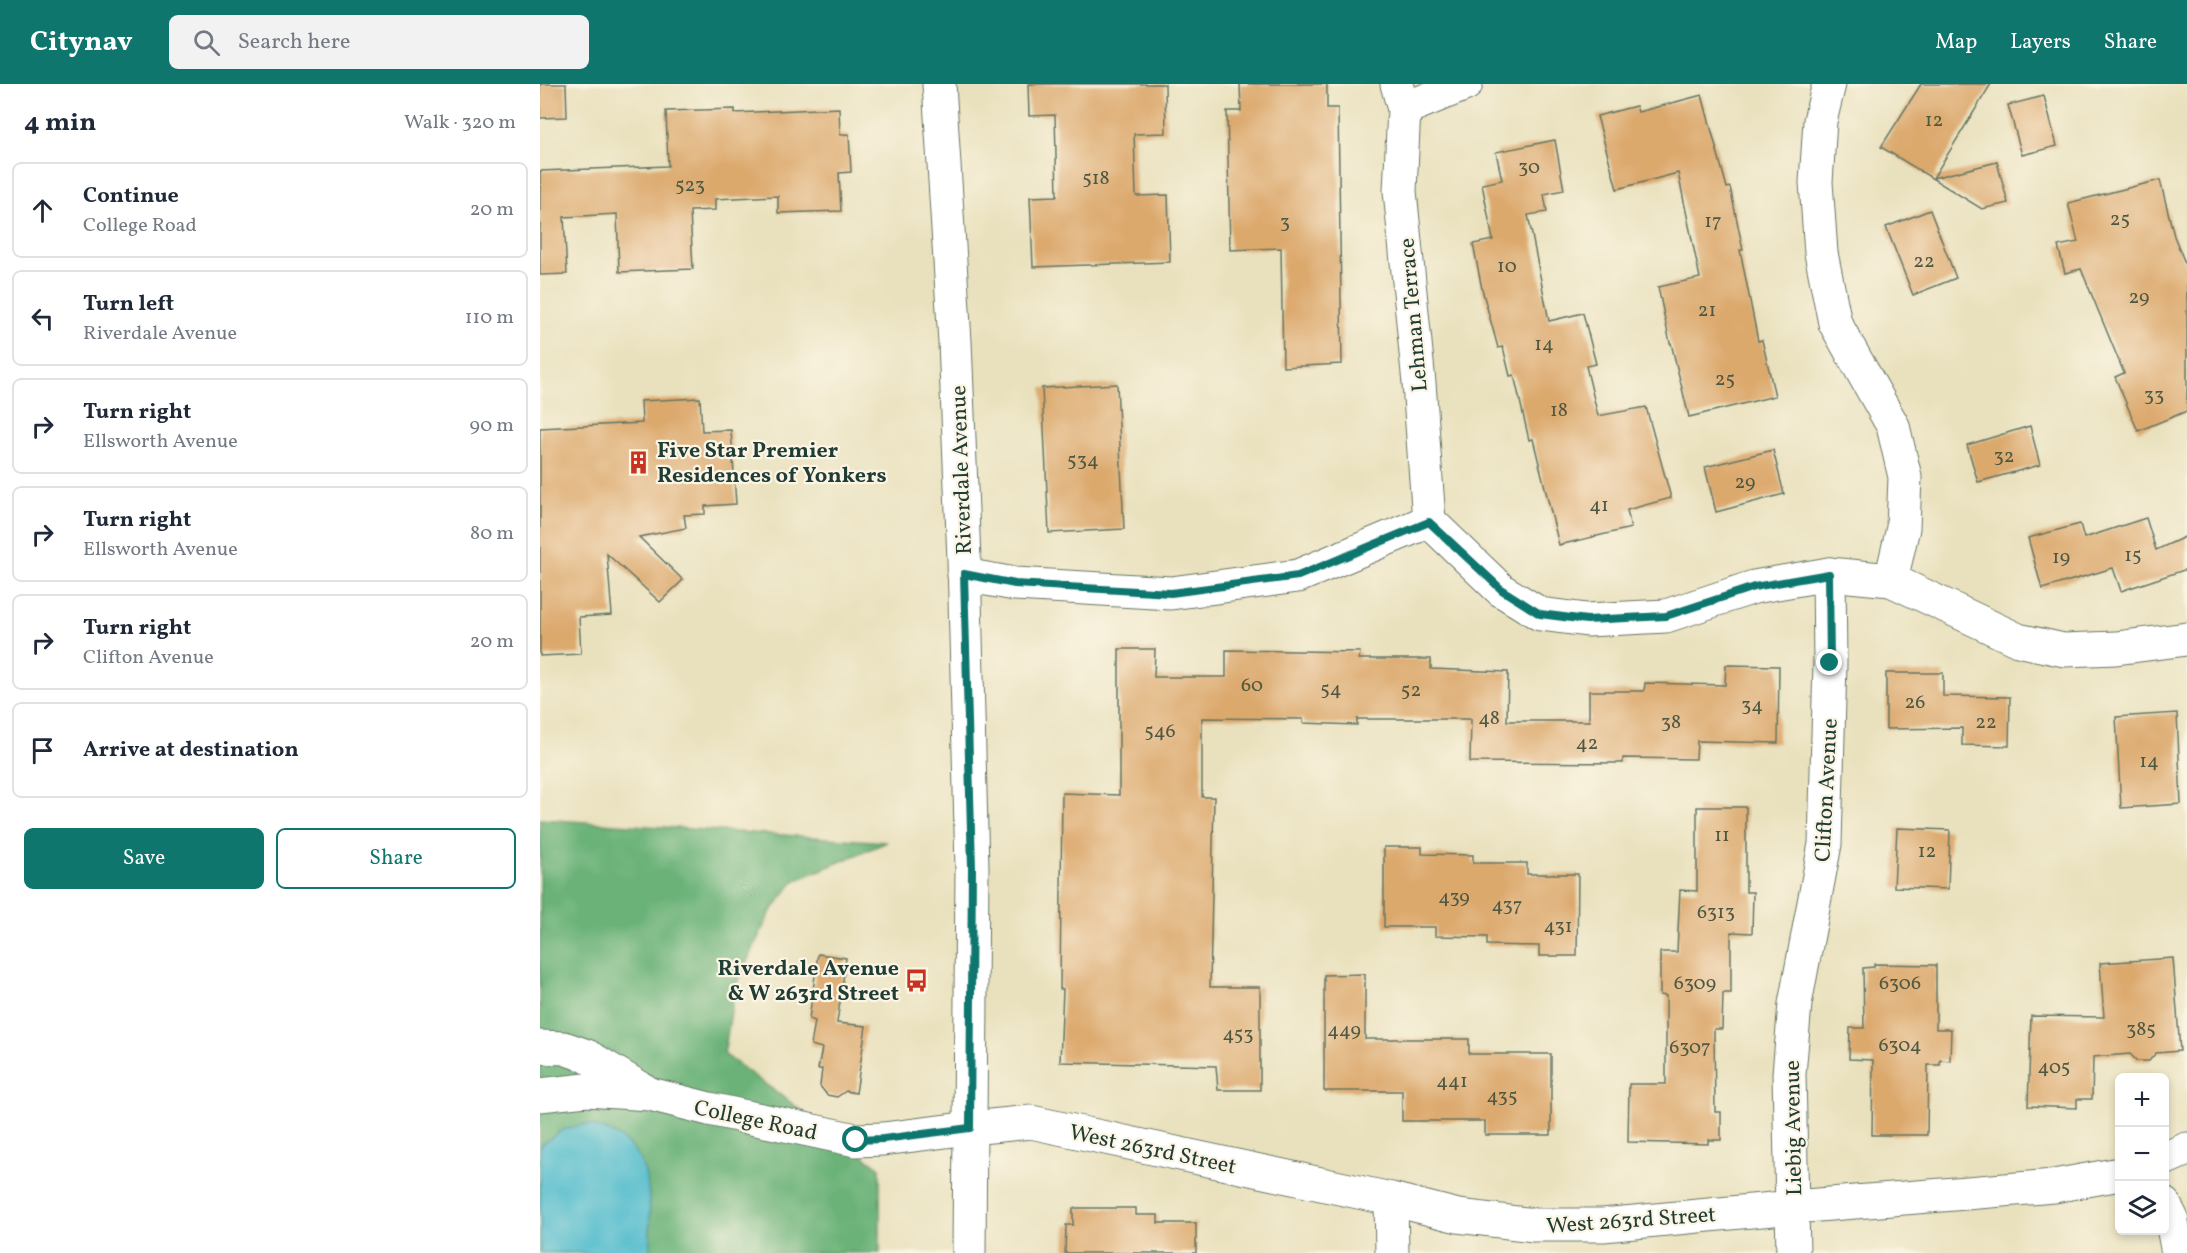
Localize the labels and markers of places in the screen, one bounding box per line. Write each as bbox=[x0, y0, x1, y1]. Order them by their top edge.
place label: Five Star Premier Residences of Yonkers bbox=[657, 436, 887, 492]
building icon: Five Star Premier Residences of Yonkers bbox=[626, 449, 652, 475]
place label: Riverdale Avenue & W 263rd Street bbox=[717, 954, 899, 1010]
bus stop icon: Riverdale Avenue & W 263rd Street bbox=[904, 967, 930, 993]

